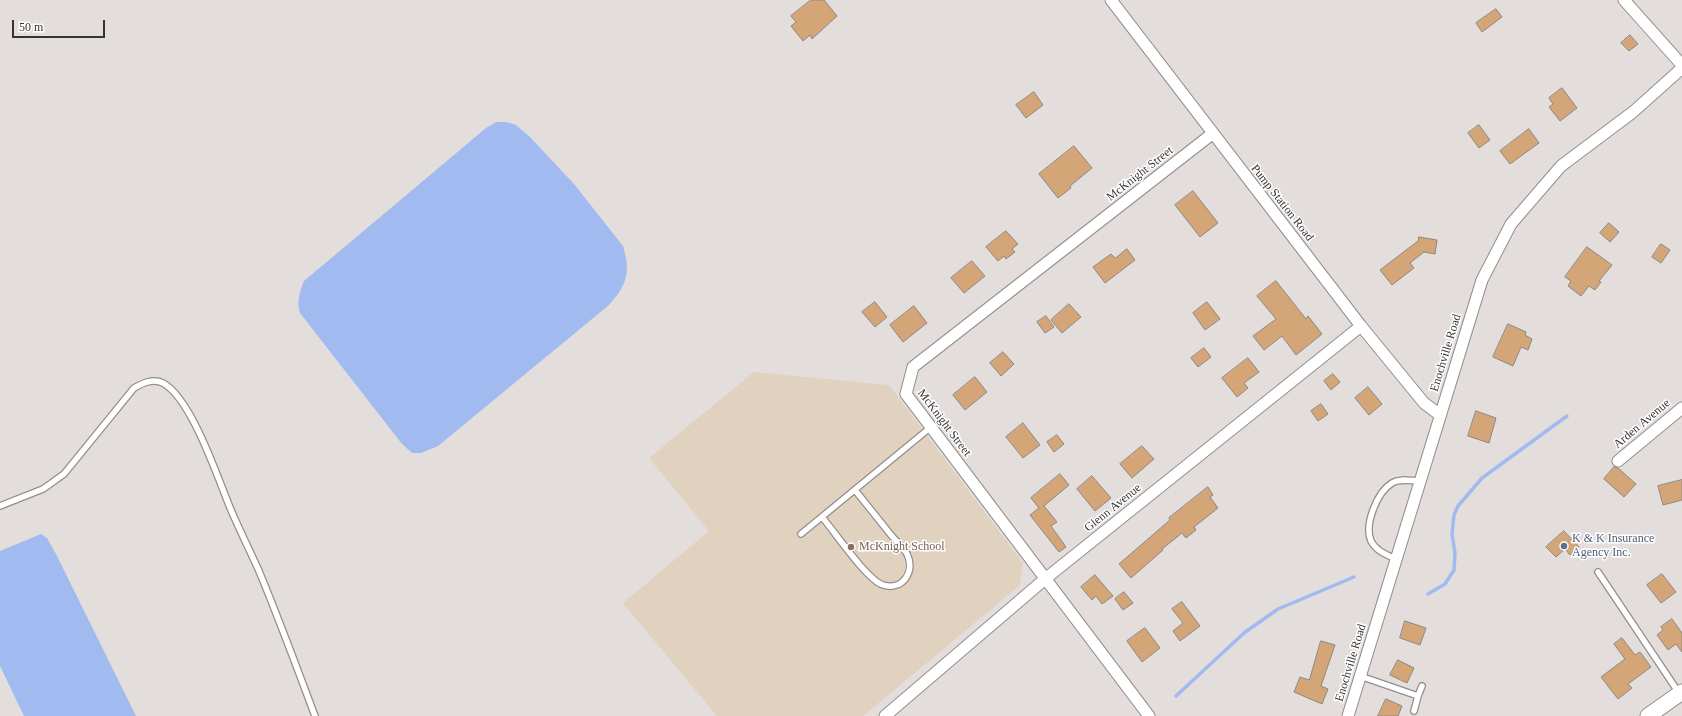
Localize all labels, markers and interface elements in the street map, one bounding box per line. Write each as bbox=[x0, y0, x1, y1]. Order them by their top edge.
scale bar bbox=[14, 12, 107, 38]
text: 50 m bbox=[19, 20, 43, 34]
street label: McKnight Street bbox=[1104, 144, 1176, 204]
street label: Pump Station Road bbox=[1248, 162, 1316, 244]
street label: Enochville Road bbox=[1427, 312, 1465, 394]
street label: McKnight Street bbox=[914, 387, 974, 459]
street label: Arden Avenue bbox=[1611, 396, 1673, 452]
street label: Glenn Avenue bbox=[1082, 481, 1144, 535]
place label: K & K Insurance Agency Inc. bbox=[1572, 532, 1654, 560]
place label: McKnight School bbox=[859, 540, 945, 554]
marker: K & K Insurance Agency Inc. bbox=[1559, 541, 1569, 551]
marker: McKnight School bbox=[846, 542, 856, 552]
street label: Enochville Road bbox=[1332, 622, 1370, 704]

